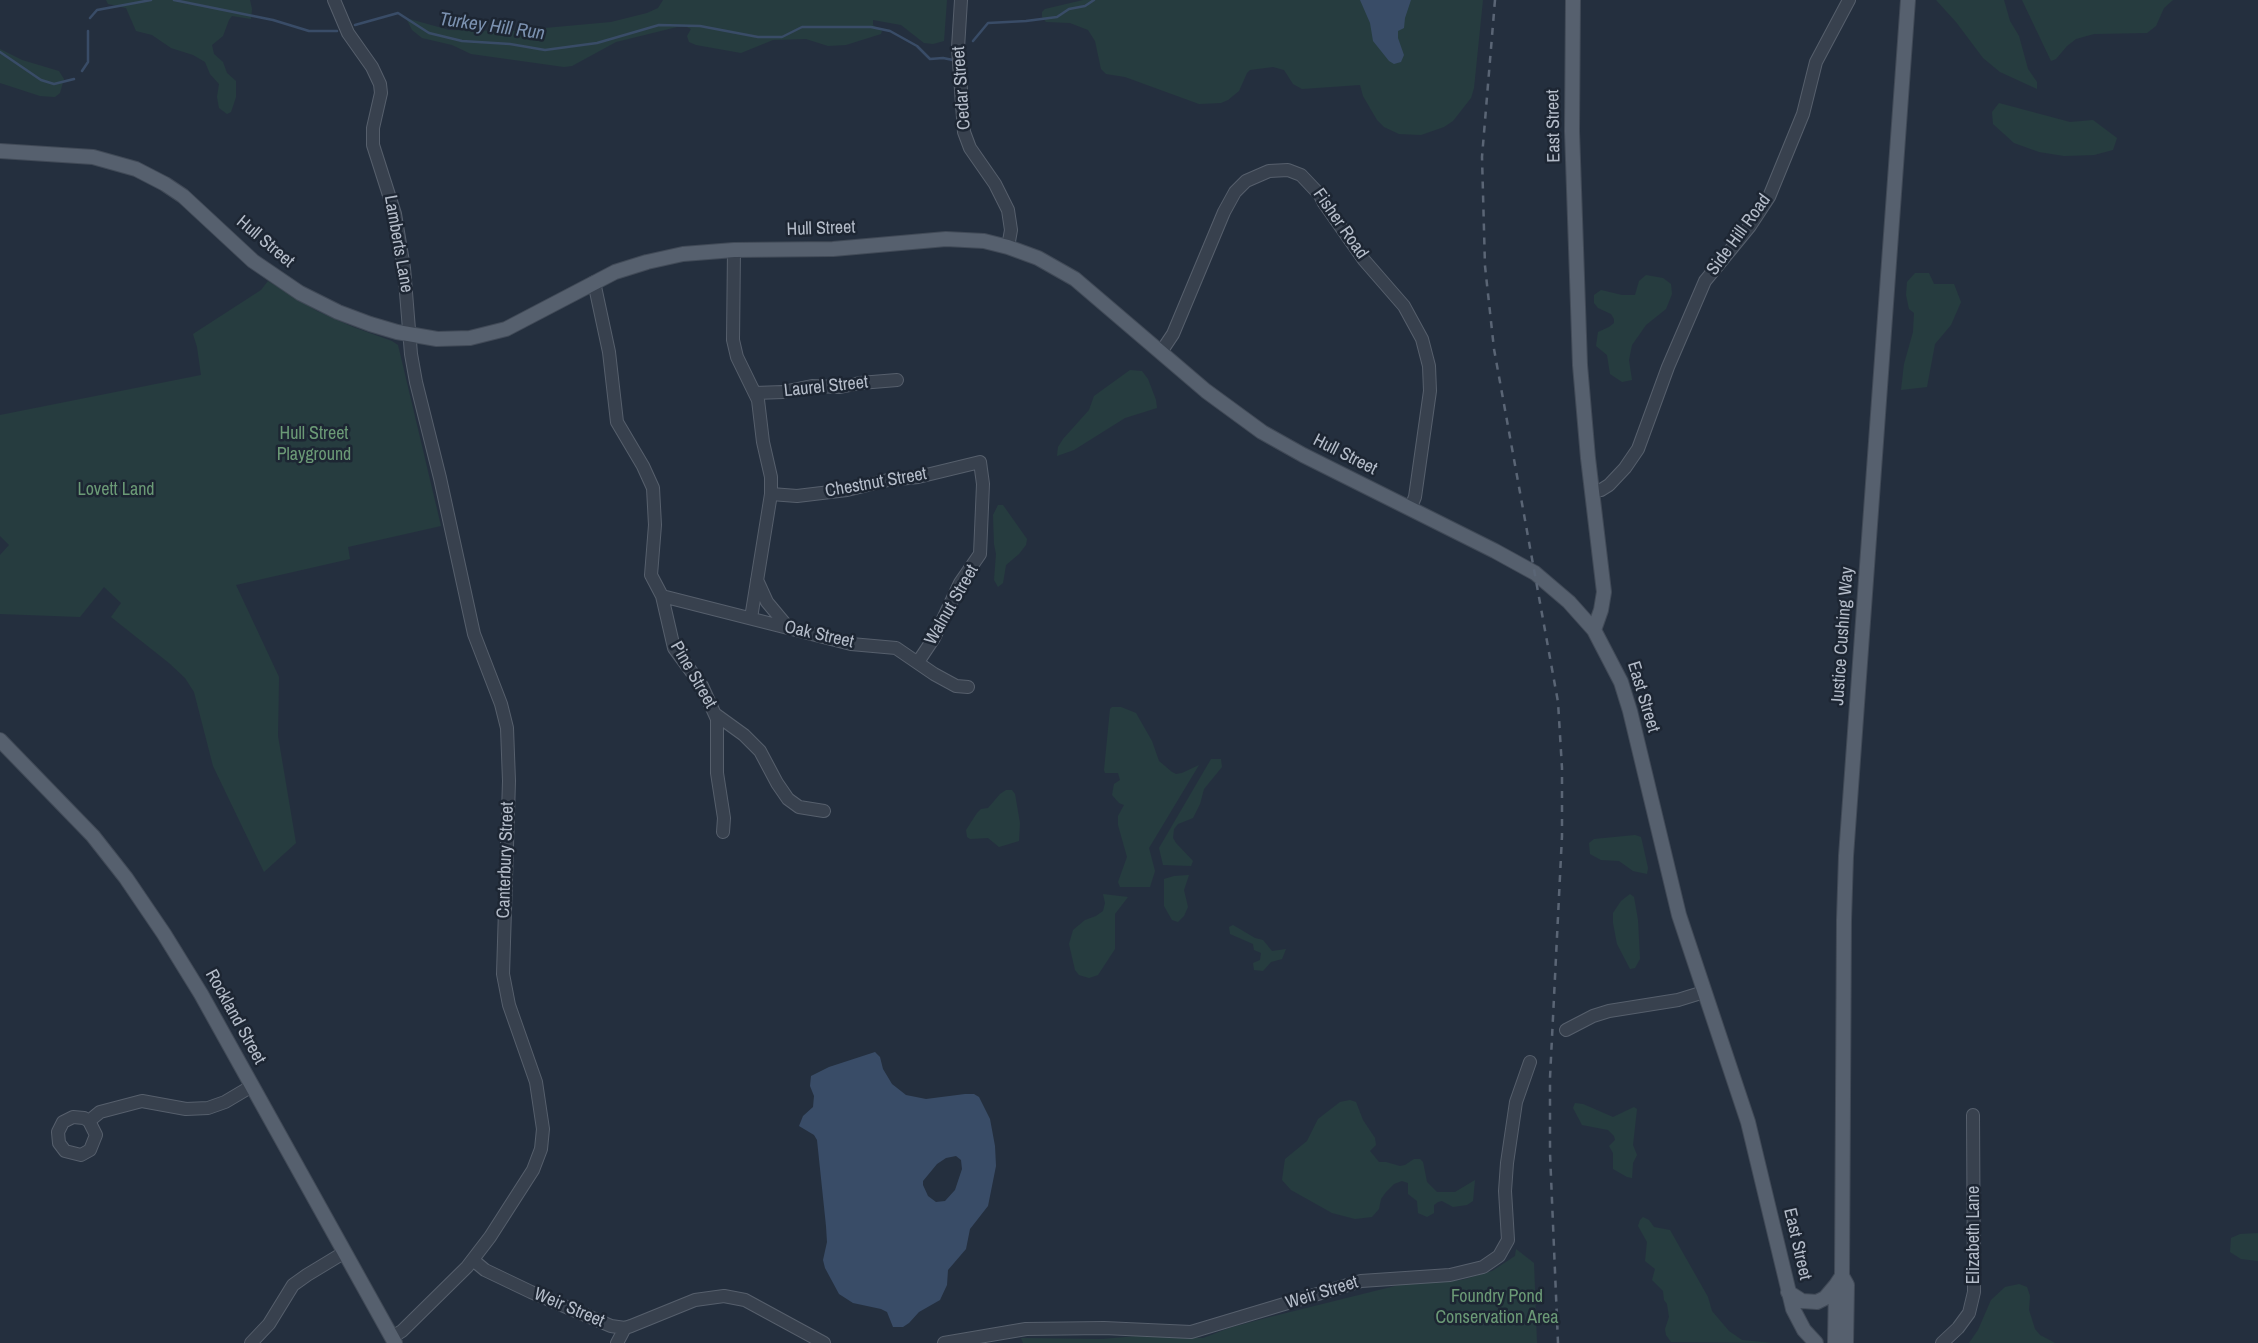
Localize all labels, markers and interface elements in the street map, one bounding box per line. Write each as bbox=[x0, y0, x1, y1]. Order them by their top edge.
water label: Turkey Hill Run bbox=[438, 8, 546, 46]
street label: Cedar Street bbox=[948, 46, 976, 130]
street label: East Street bbox=[1543, 89, 1565, 163]
street label: Fisher Road bbox=[1308, 185, 1372, 263]
street label: Side Hill Road bbox=[1702, 190, 1776, 280]
street label: Lamberts Lane bbox=[379, 194, 417, 294]
street label: Hull Street bbox=[232, 212, 298, 272]
street label: Hull Street bbox=[786, 217, 856, 241]
street label: Laurel Street bbox=[783, 372, 869, 402]
park label: Hull Street Playground bbox=[277, 423, 351, 466]
street label: Hull Street bbox=[1309, 430, 1381, 480]
street label: Chestnut Street bbox=[824, 463, 928, 503]
park label: Lovett Land bbox=[77, 479, 155, 501]
street label: Walnut Street bbox=[920, 561, 984, 649]
street label: Justice Cushing Way bbox=[1827, 566, 1859, 706]
street label: Oak Street bbox=[782, 617, 856, 653]
street label: Pine Street bbox=[665, 638, 721, 712]
street label: East Street bbox=[1622, 659, 1664, 735]
street label: Canterbury Street bbox=[493, 801, 519, 919]
street label: Rockland Street bbox=[200, 966, 270, 1068]
street label: Elizabeth Lane bbox=[1963, 1186, 1985, 1284]
street label: East Street bbox=[1778, 1206, 1816, 1282]
street label: Weir Street bbox=[1283, 1272, 1361, 1314]
street label: Weir Street bbox=[531, 1284, 607, 1332]
park label: Foundry Pond Conservation Area bbox=[1435, 1286, 1559, 1328]

